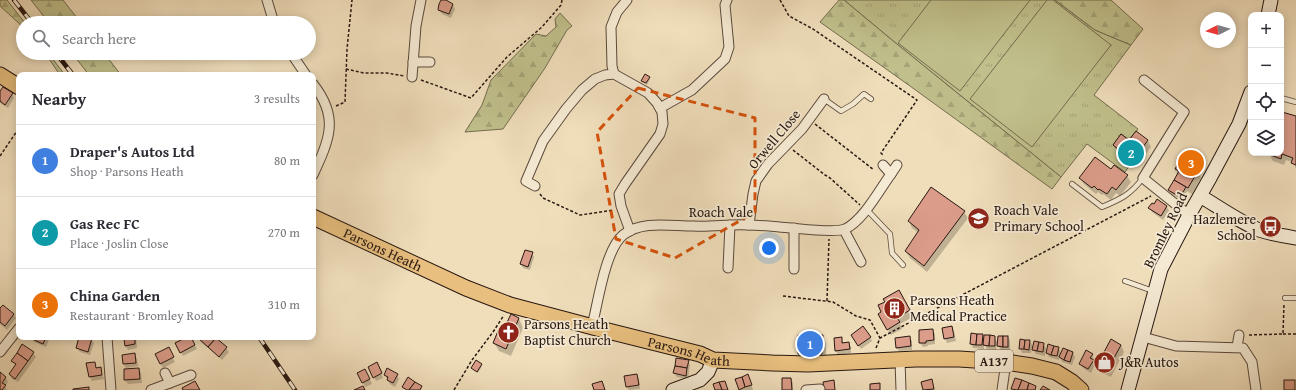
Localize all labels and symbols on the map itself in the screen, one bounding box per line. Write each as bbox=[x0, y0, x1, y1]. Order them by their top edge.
north arrow bbox=[1200, 12, 1236, 48]
street label: Orwell Close bbox=[743, 105, 805, 173]
pin: 2 bbox=[1118, 138, 1144, 168]
pin: 3 bbox=[1178, 148, 1204, 178]
street label: Bromley Road bbox=[1138, 188, 1192, 271]
place label: Roach Vale Primary School bbox=[994, 200, 1084, 236]
street label: Roach Vale bbox=[689, 202, 754, 222]
school or university icon: Roach Vale Primary School bbox=[966, 205, 992, 231]
place label: Hazlemere School bbox=[1193, 209, 1256, 245]
bus stop icon: Hazlemere School bbox=[1258, 214, 1284, 240]
street label: Parsons Heath bbox=[340, 223, 426, 276]
your location bbox=[759, 238, 779, 258]
place label: Parsons Heath Medical Practice bbox=[910, 290, 1007, 326]
building icon: Parsons Heath Medical Practice bbox=[881, 295, 907, 321]
place label: Parsons Heath Baptist Church bbox=[524, 314, 611, 350]
church icon: Parsons Heath Baptist Church bbox=[495, 319, 521, 345]
pin: 1 bbox=[797, 329, 823, 359]
street label: Parsons Heath bbox=[646, 331, 730, 371]
shop icon: J&R Autos bbox=[1092, 349, 1118, 375]
road number: A137 bbox=[975, 350, 1013, 372]
place label: J&R Autos bbox=[1118, 352, 1179, 372]

